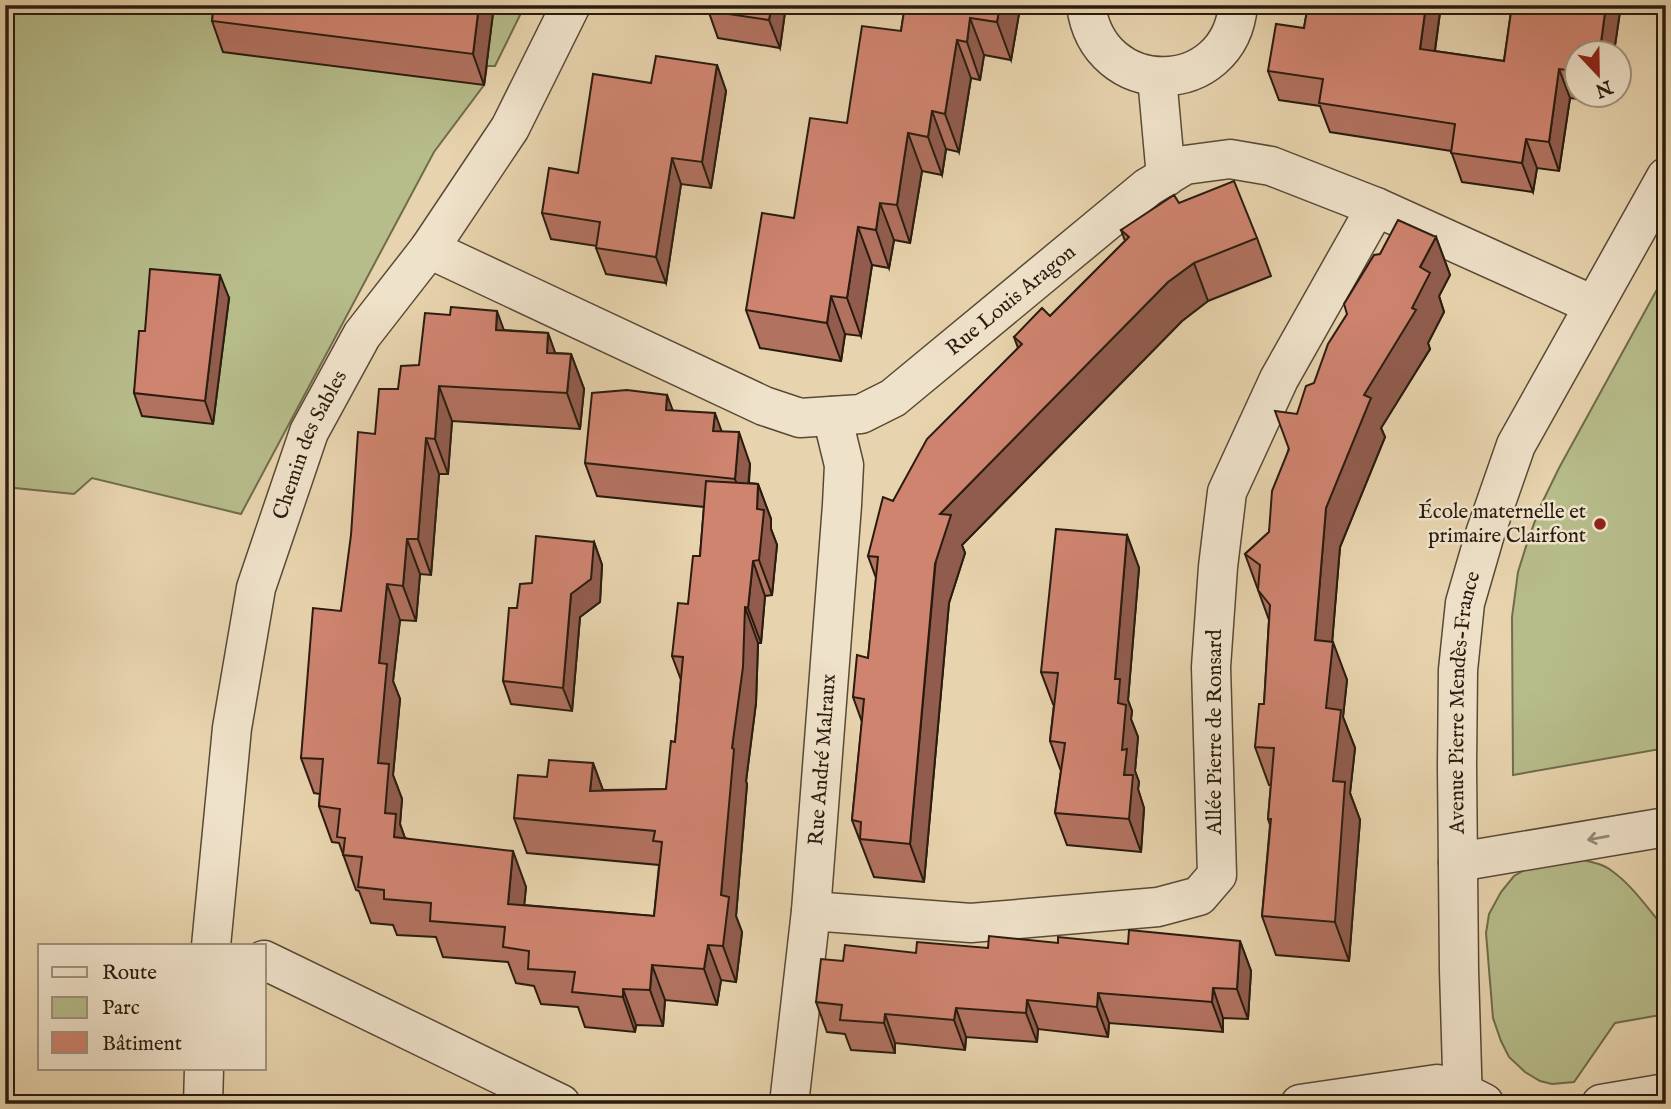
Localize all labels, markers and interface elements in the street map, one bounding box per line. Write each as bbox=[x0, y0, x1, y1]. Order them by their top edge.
north arrow bbox=[1562, 38, 1632, 108]
text: N bbox=[1591, 73, 1617, 102]
street label: Rue Louis Aragon bbox=[941, 239, 1082, 362]
street label: Chemin des Sables bbox=[267, 366, 354, 523]
place label: École maternelle et primaire Clairfont bbox=[1418, 498, 1586, 550]
marker: École maternelle et primaire Clairfont bbox=[1592, 516, 1608, 532]
street label: Avenue Pierre Mendès-France bbox=[1443, 568, 1487, 835]
street label: Allée Pierre de Ronsard bbox=[1202, 628, 1229, 836]
street label: Rue André Malraux bbox=[803, 673, 843, 846]
one-way arrow bbox=[1588, 832, 1610, 845]
legend bbox=[38, 944, 266, 1070]
text: Route bbox=[102, 960, 157, 987]
text: Parc bbox=[102, 995, 140, 1022]
text: Bâtiment bbox=[102, 1031, 182, 1058]

